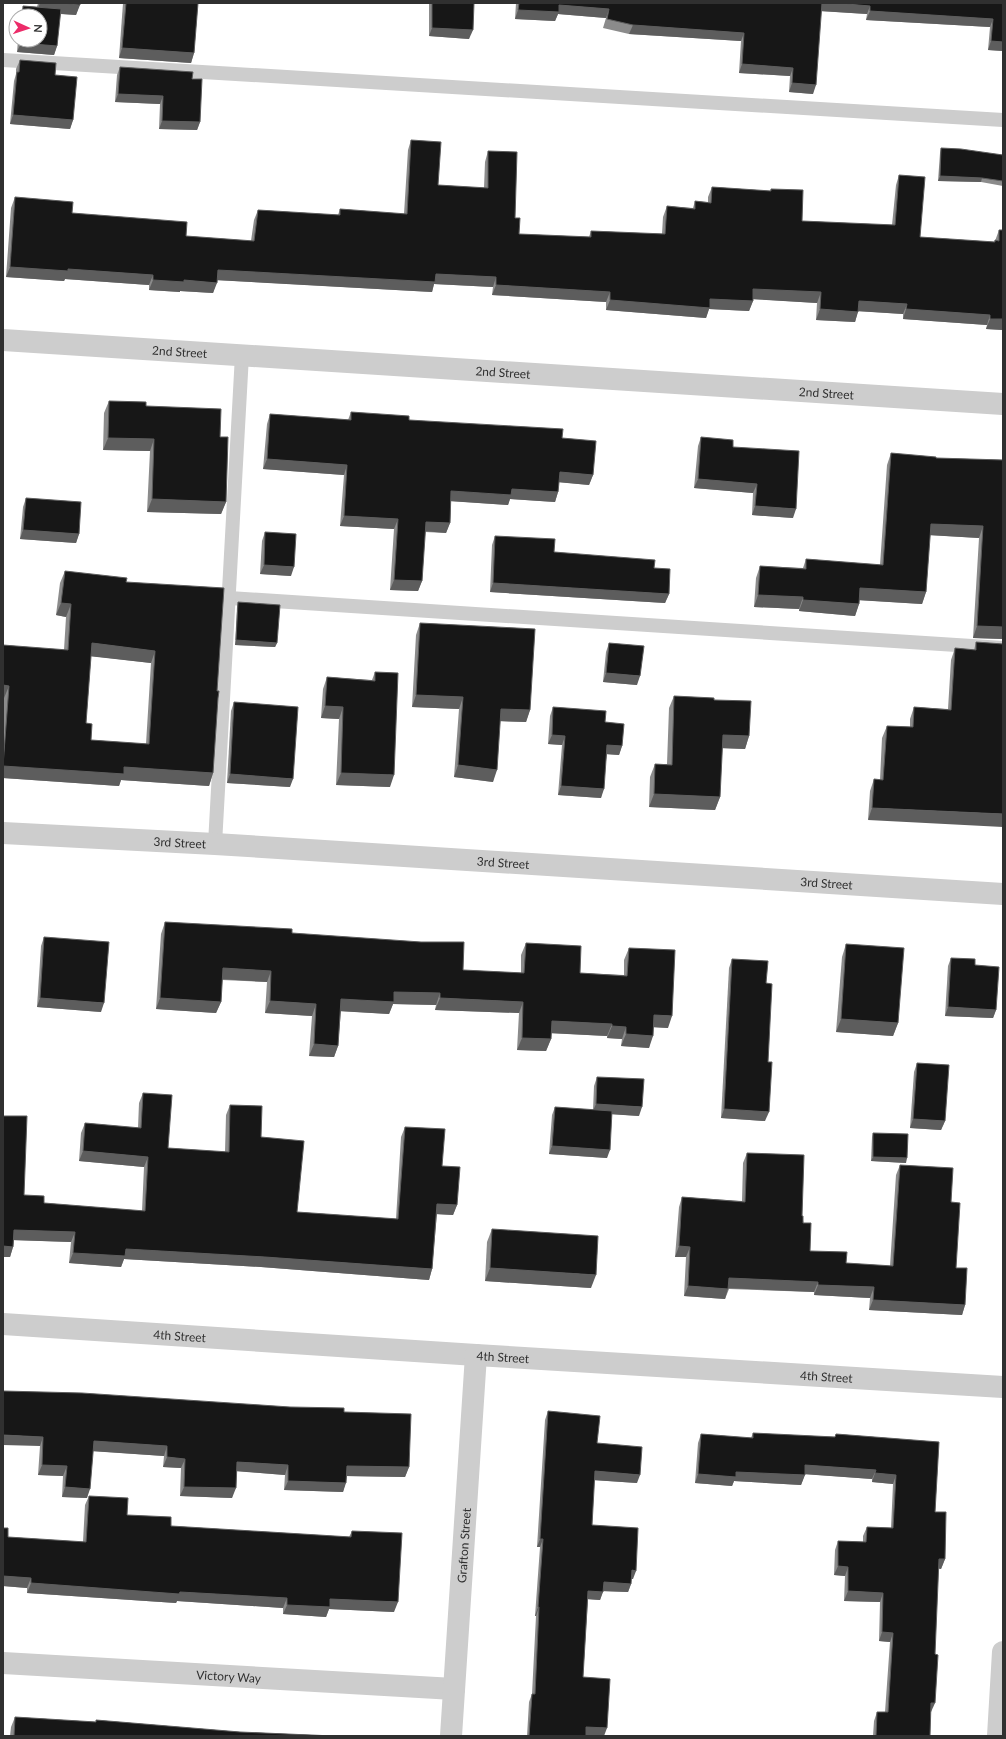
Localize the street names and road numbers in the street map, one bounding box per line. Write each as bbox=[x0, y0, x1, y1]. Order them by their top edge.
street label: 2nd Street bbox=[152, 342, 208, 361]
street label: 2nd Street bbox=[475, 363, 532, 381]
street label: 2nd Street bbox=[798, 383, 855, 402]
street label: 3rd Street bbox=[153, 833, 207, 851]
street label: 3rd Street bbox=[476, 853, 531, 871]
street label: 3rd Street bbox=[800, 874, 854, 892]
street label: 4th Street bbox=[153, 1326, 207, 1345]
street label: 4th Street bbox=[476, 1348, 530, 1366]
street label: 4th Street bbox=[800, 1367, 854, 1385]
street label: Grafton Street bbox=[454, 1507, 473, 1583]
street label: Victory Way bbox=[196, 1667, 262, 1685]

